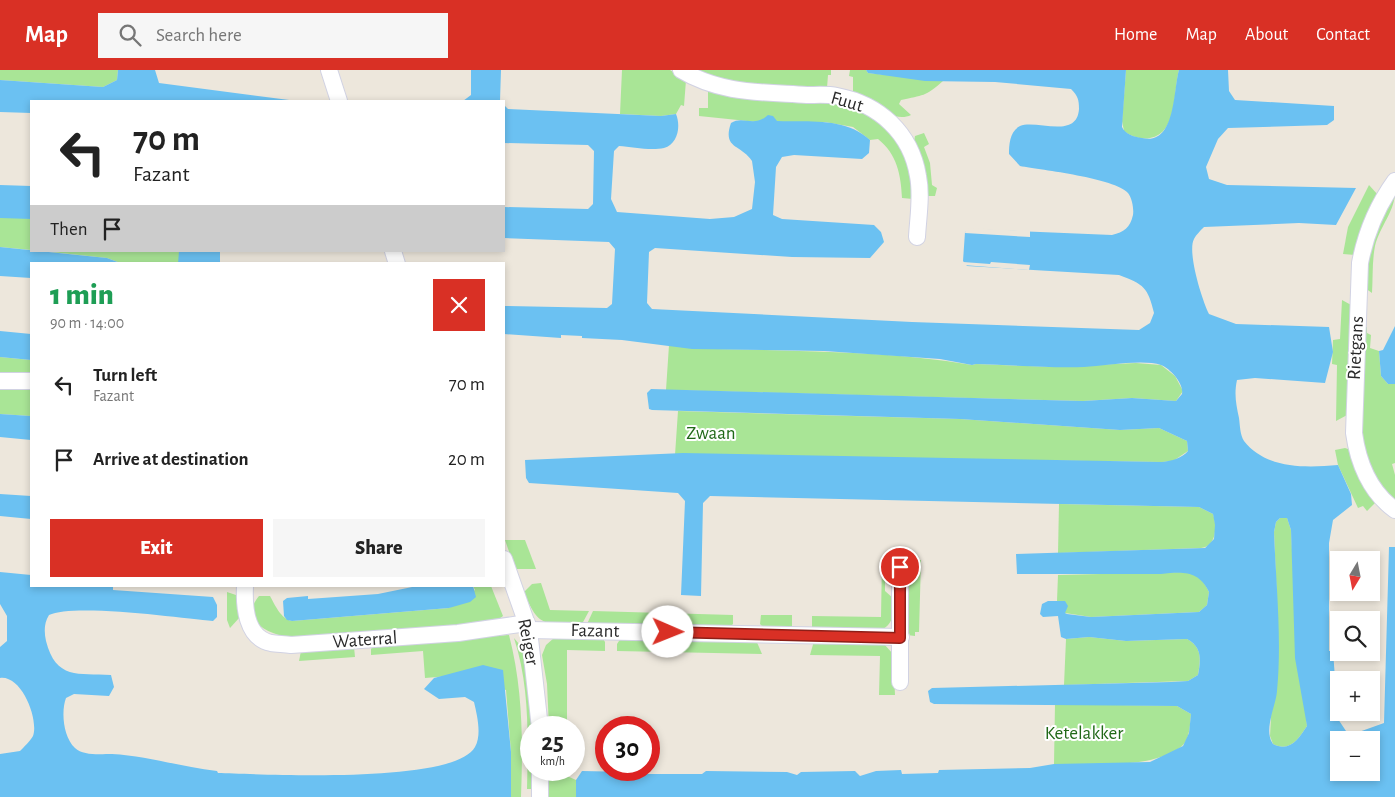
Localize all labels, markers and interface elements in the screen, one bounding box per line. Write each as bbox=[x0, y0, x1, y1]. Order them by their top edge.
search box bbox=[98, 13, 448, 58]
icon: search bbox=[116, 21, 144, 49]
text: Map bbox=[25, 23, 68, 47]
text: Search here bbox=[156, 26, 242, 45]
text: Home bbox=[1114, 26, 1157, 44]
text: Map bbox=[1185, 26, 1217, 44]
text: About bbox=[1245, 26, 1288, 44]
text: Contact bbox=[1316, 26, 1370, 44]
street label: Fuut bbox=[829, 88, 865, 116]
icon: left bbox=[50, 120, 115, 185]
text: 70 m bbox=[133, 122, 200, 157]
text: Fazant bbox=[133, 163, 189, 185]
icon: arrive bbox=[98, 215, 126, 243]
text: Then bbox=[50, 220, 88, 239]
button: close bbox=[433, 279, 485, 331]
text: 1 min bbox=[50, 280, 114, 310]
text: 90 m · 14:00 bbox=[50, 315, 124, 331]
street label: Rietgans bbox=[1345, 316, 1367, 380]
text: Turn left bbox=[93, 366, 157, 385]
icon: left bbox=[50, 371, 78, 399]
text: 70 m bbox=[449, 375, 485, 394]
text: Fazant bbox=[93, 388, 134, 404]
park label: Zwaan bbox=[686, 424, 736, 443]
icon: arrive bbox=[50, 446, 78, 474]
text: Arrive at destination bbox=[93, 450, 249, 469]
text: 20 m bbox=[448, 450, 485, 469]
button: Exit bbox=[50, 519, 263, 577]
button: Share bbox=[273, 519, 485, 577]
pin bbox=[879, 546, 921, 588]
north arrow bbox=[1330, 551, 1380, 601]
map controls bbox=[1330, 551, 1380, 781]
icon: arrive bbox=[886, 553, 914, 581]
position arrow bbox=[641, 605, 693, 657]
button: search bbox=[1330, 611, 1380, 661]
street label: Reiger bbox=[514, 617, 542, 667]
street label: Fazant bbox=[570, 621, 620, 641]
street label: Waterral bbox=[332, 628, 398, 652]
button: + bbox=[1330, 671, 1380, 721]
speed limit sign: 30 bbox=[595, 716, 660, 781]
park label: Ketelakker bbox=[1045, 724, 1123, 743]
text: 25 bbox=[541, 730, 564, 755]
button: − bbox=[1330, 731, 1380, 781]
text: km/h bbox=[540, 755, 565, 767]

